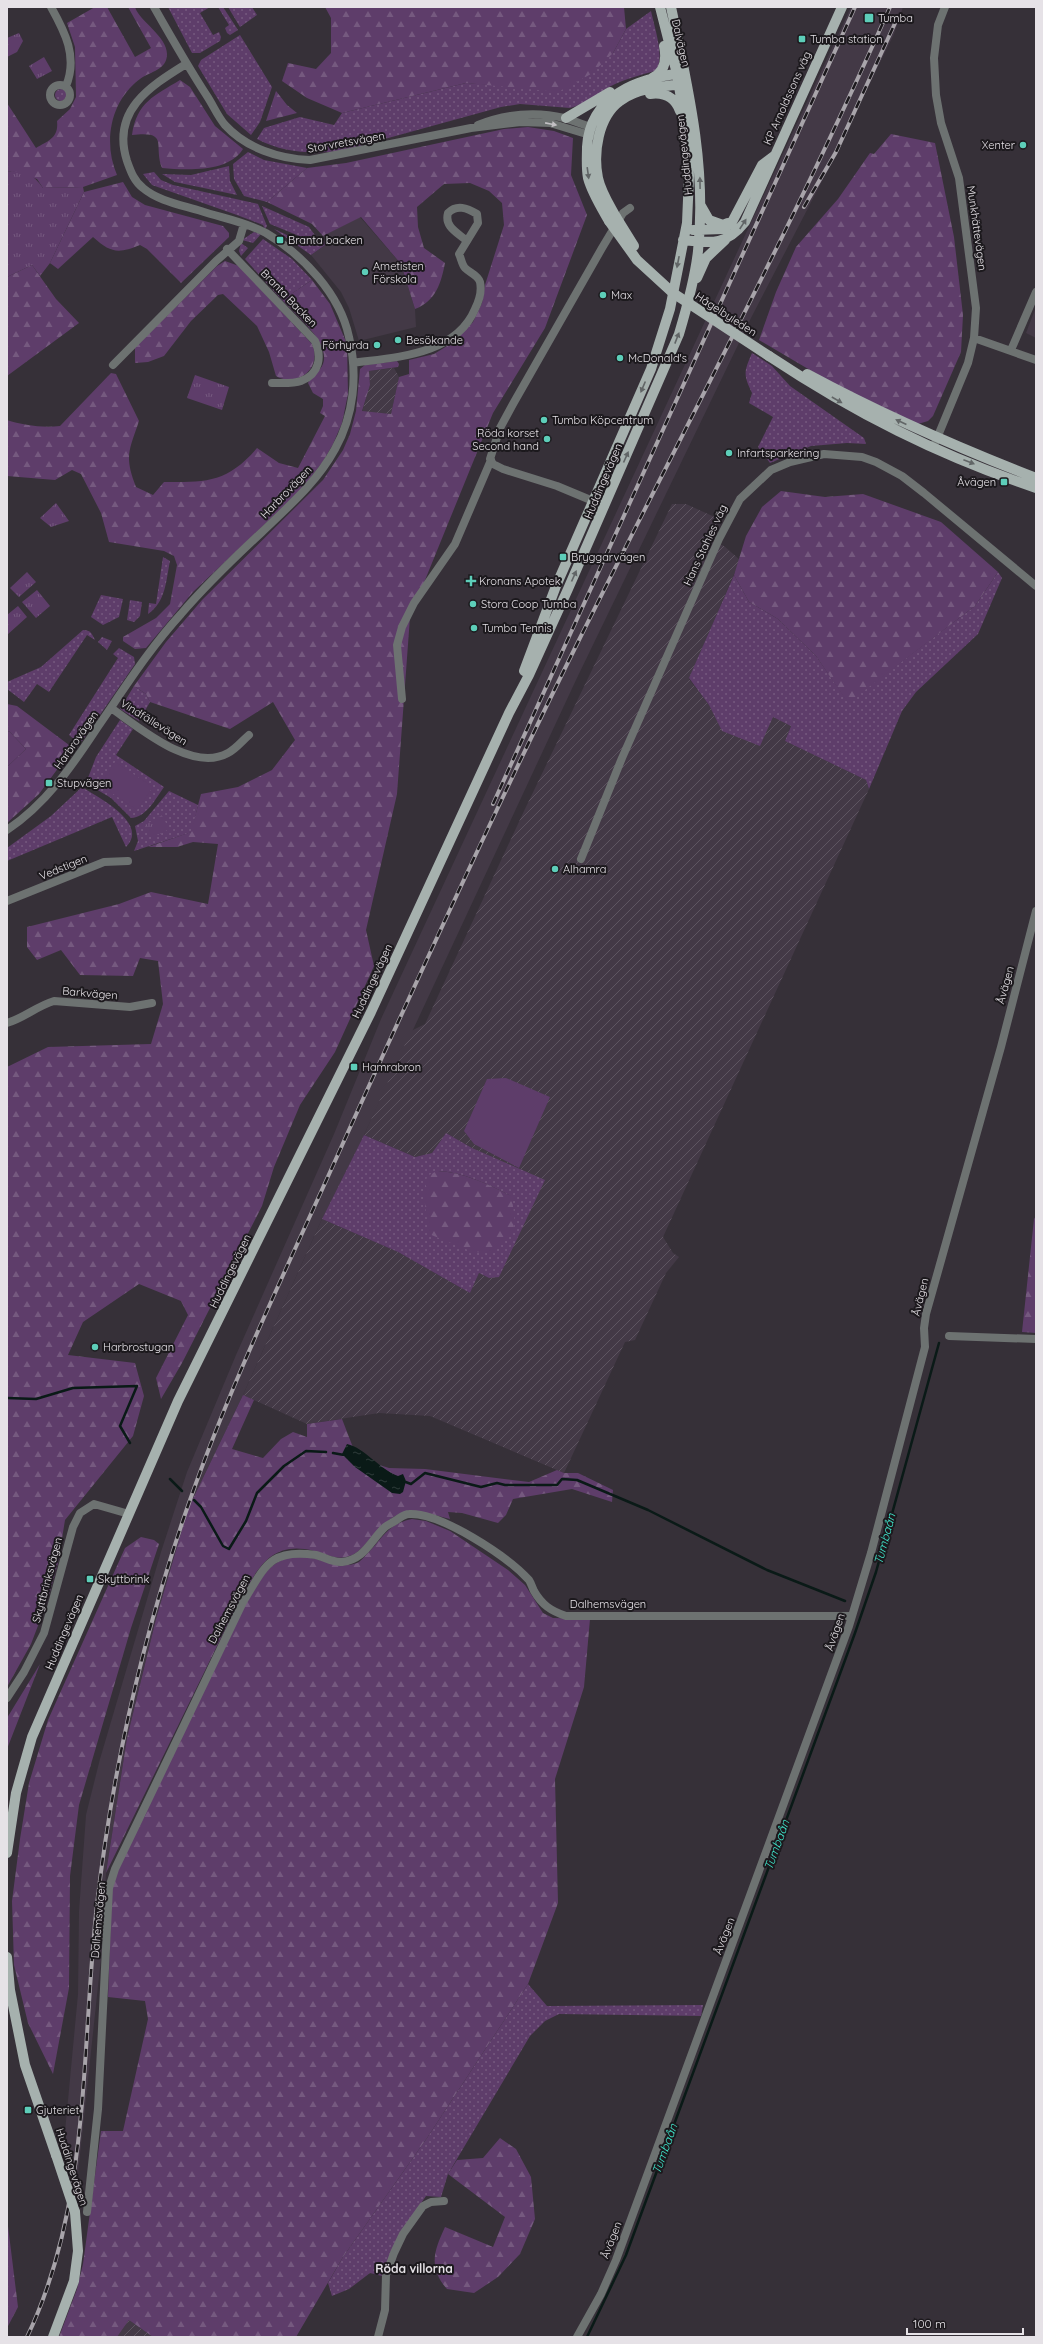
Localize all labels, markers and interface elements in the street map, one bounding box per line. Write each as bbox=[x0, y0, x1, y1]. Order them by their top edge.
place label: Tumba bbox=[878, 11, 913, 25]
marker: Tumba bbox=[863, 12, 875, 24]
street label: Dalvägen bbox=[669, 18, 693, 68]
place label: Tumba station bbox=[810, 32, 883, 46]
marker: Tumba station bbox=[797, 34, 807, 44]
street label: KP Arnoldssons väg bbox=[760, 49, 814, 147]
street label: Huddingevägen bbox=[673, 114, 695, 196]
one-way arrow bbox=[545, 121, 557, 127]
street label: Storvretsvägen bbox=[306, 128, 386, 156]
place label: Xenter bbox=[982, 138, 1016, 152]
marker: Xenter bbox=[1018, 140, 1028, 150]
one-way arrow bbox=[585, 167, 591, 180]
one-way arrow bbox=[697, 176, 703, 189]
street label: Munkhättevägen bbox=[964, 185, 990, 271]
one-way arrow bbox=[739, 218, 747, 229]
place label: Branta backen bbox=[288, 233, 363, 247]
marker: Branta backen bbox=[275, 235, 285, 245]
one-way arrow bbox=[675, 256, 681, 268]
place label: Ametisten Förskola bbox=[373, 259, 424, 286]
street label: Branta Backen bbox=[258, 266, 320, 330]
marker: Ametisten Förskola bbox=[360, 267, 370, 277]
place label: Max bbox=[611, 288, 632, 302]
street label: Hågelbyleden bbox=[693, 289, 759, 339]
marker: Max bbox=[598, 290, 608, 300]
one-way arrow bbox=[675, 332, 681, 344]
place label: Besökande bbox=[406, 333, 463, 347]
marker: Besökande bbox=[393, 335, 403, 345]
place label: Förhyrda bbox=[322, 338, 369, 352]
marker: Förhyrda bbox=[372, 340, 382, 350]
place label: McDonald's bbox=[628, 351, 687, 365]
marker: McDonald's bbox=[615, 353, 625, 363]
one-way arrow bbox=[640, 381, 646, 393]
one-way arrow bbox=[831, 396, 843, 403]
place label: Tumba Köpcentrum bbox=[552, 413, 653, 427]
marker: Tumba Köpcentrum bbox=[539, 415, 549, 425]
one-way arrow bbox=[895, 419, 907, 425]
place label: Röda korset Second hand bbox=[472, 426, 539, 453]
marker: Röda korset Second hand bbox=[542, 434, 552, 444]
street label: Huddingevägen bbox=[581, 441, 625, 521]
place label: Infartsparkering bbox=[737, 446, 819, 460]
marker: Infartsparkering bbox=[724, 448, 734, 458]
one-way arrow bbox=[623, 451, 629, 463]
one-way arrow bbox=[963, 460, 975, 466]
street label: Harbrovägen bbox=[257, 463, 315, 521]
place label: Åvägen bbox=[957, 475, 996, 489]
marker: Åvägen bbox=[999, 477, 1009, 487]
street label: Hans Stahles väg bbox=[680, 502, 730, 588]
place label: Bryggarvägen bbox=[571, 550, 645, 564]
marker: Bryggarvägen bbox=[558, 552, 568, 562]
one-way arrow bbox=[571, 570, 577, 582]
place label: Kronans Apotek bbox=[479, 574, 561, 588]
marker: Kronans Apotek bbox=[466, 576, 476, 586]
place label: Stora Coop Tumba bbox=[481, 597, 576, 611]
marker: Stora Coop Tumba bbox=[468, 599, 478, 609]
place label: Tumba Tennis bbox=[482, 621, 552, 635]
marker: Tumba Tennis bbox=[469, 623, 479, 633]
street label: Vindfällevägen bbox=[118, 696, 190, 748]
street label: Harbrovägen bbox=[51, 708, 101, 772]
place label: Stupvägen bbox=[57, 776, 111, 790]
marker: Stupvägen bbox=[44, 778, 54, 788]
street label: Vedstigen bbox=[37, 851, 89, 883]
place label: Alhamra bbox=[563, 862, 606, 876]
marker: Alhamra bbox=[550, 864, 560, 874]
street label: Huddingevägen bbox=[349, 941, 395, 1021]
street label: Åvägen bbox=[993, 964, 1017, 1006]
street label: Barkvägen bbox=[62, 984, 118, 1002]
place label: Hamrabron bbox=[362, 1060, 421, 1074]
marker: Hamrabron bbox=[349, 1062, 359, 1072]
street label: Huddingevägen bbox=[206, 1232, 254, 1310]
street label: Åvägen bbox=[909, 1276, 931, 1318]
place label: Harbrostugan bbox=[103, 1340, 174, 1354]
marker: Harbrostugan bbox=[90, 1342, 100, 1352]
water label: Tumbaån bbox=[870, 1511, 899, 1566]
street label: Skyttbrinksvägen bbox=[29, 1536, 65, 1624]
place label: Skyttbrink bbox=[98, 1572, 149, 1586]
street label: Dalhemsvägen bbox=[205, 1572, 253, 1646]
marker: Skyttbrink bbox=[85, 1574, 95, 1584]
street label: Huddingevägen bbox=[42, 1592, 86, 1672]
street label: Dalhemsvägen bbox=[570, 1597, 646, 1611]
street label: Åvägen bbox=[822, 1611, 848, 1653]
water label: Tumbaån bbox=[761, 1817, 793, 1872]
street label: Dalhemsvägen bbox=[88, 1881, 108, 1959]
street label: Åvägen bbox=[711, 1915, 737, 1957]
place label: Gjuteriet bbox=[36, 2103, 80, 2117]
marker: Gjuteriet bbox=[23, 2105, 33, 2115]
water label: Tumbaån bbox=[649, 2121, 681, 2176]
street label: Huddingevägen bbox=[53, 2126, 91, 2208]
street label: Åvägen bbox=[598, 2219, 624, 2261]
district label: Röda villorna bbox=[375, 2261, 453, 2276]
scale bar bbox=[907, 2310, 1023, 2336]
text: 100 m bbox=[913, 2316, 946, 2331]

